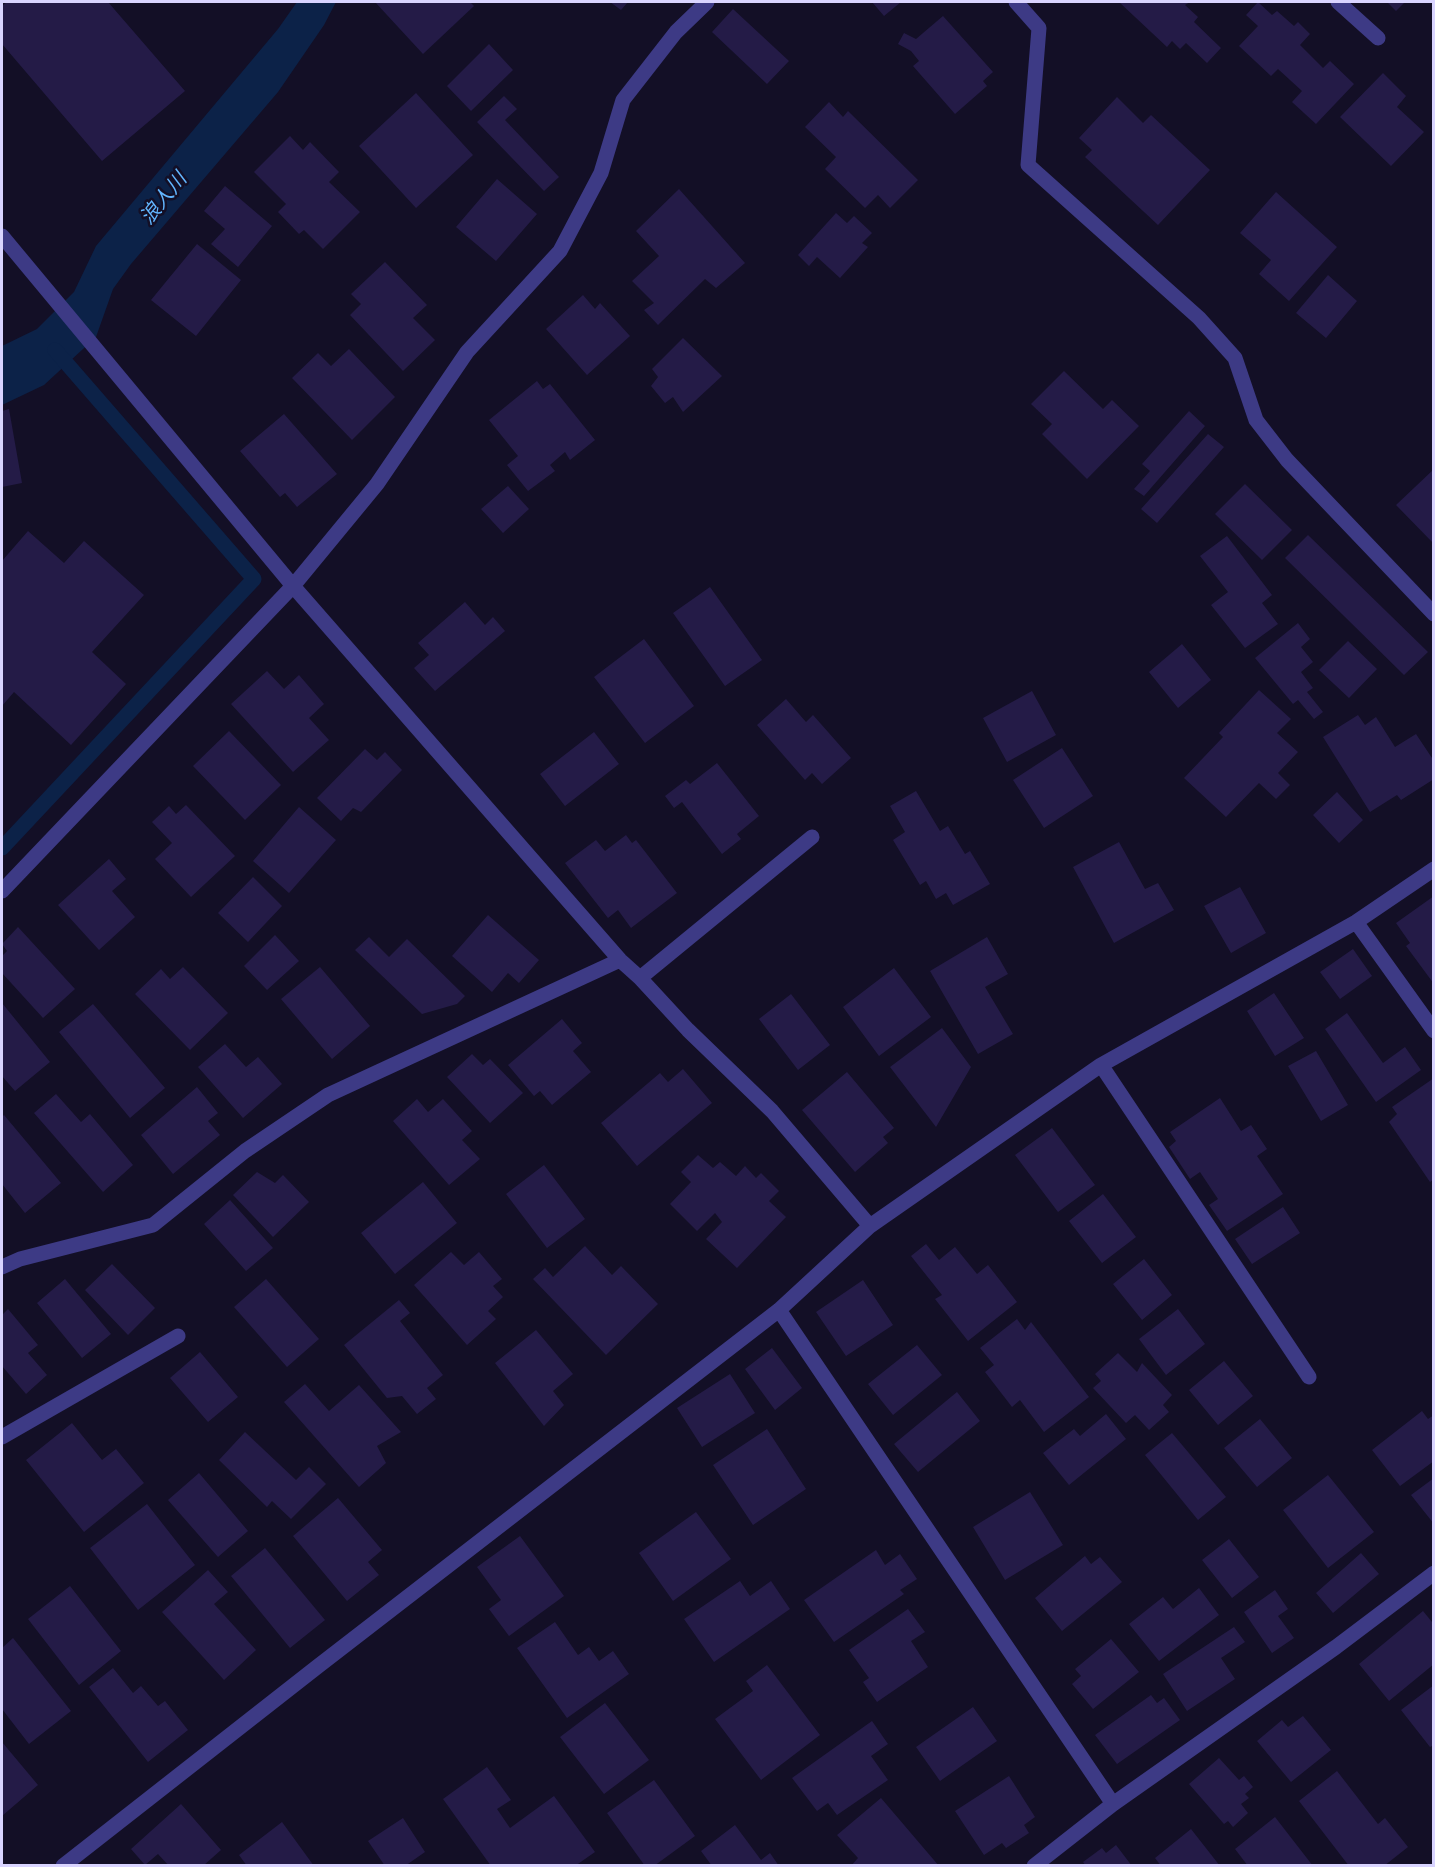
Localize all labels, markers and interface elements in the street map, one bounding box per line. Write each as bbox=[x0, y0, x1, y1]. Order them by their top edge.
water label: 浪人川 bbox=[136, 168, 192, 230]

